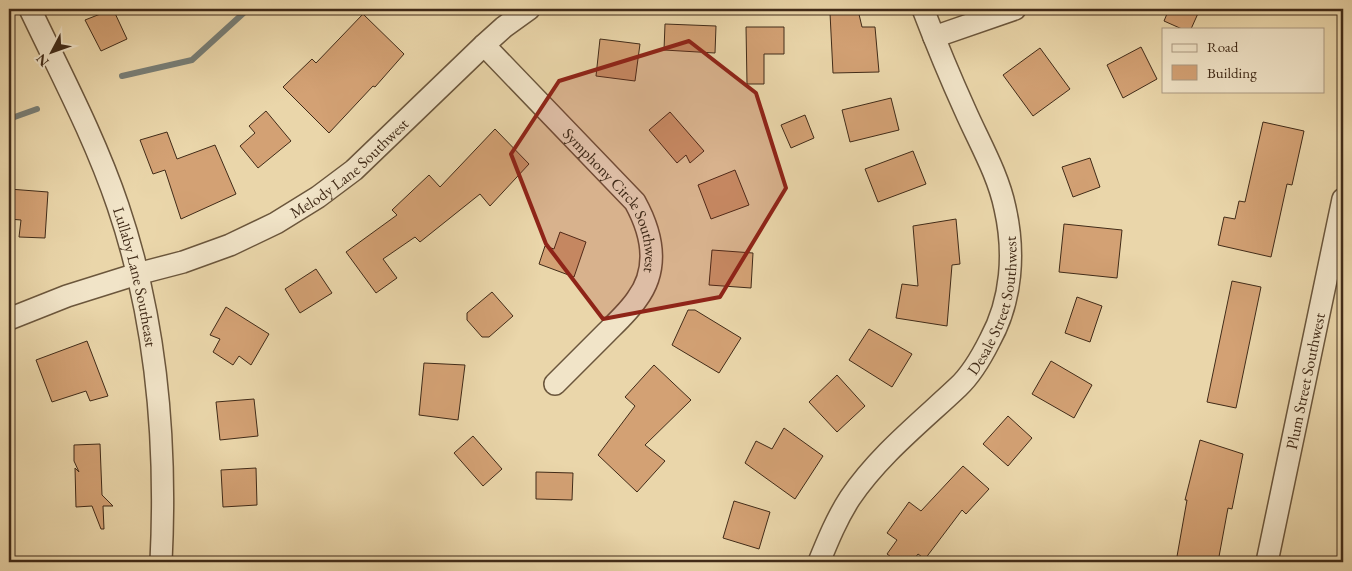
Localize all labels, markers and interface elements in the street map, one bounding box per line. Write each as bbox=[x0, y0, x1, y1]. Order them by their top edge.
north arrow bbox=[28, 28, 78, 78]
legend bbox=[1162, 28, 1324, 92]
text: Road bbox=[1207, 37, 1239, 56]
text: N bbox=[31, 50, 53, 71]
text: Building bbox=[1207, 63, 1257, 82]
street label: Melody Lane Southwest bbox=[286, 113, 413, 223]
street label: Symphony Circle Southwest bbox=[558, 123, 661, 275]
street label: Lullaby Lane Southeast bbox=[108, 204, 162, 348]
street label: Desale Street Southwest bbox=[962, 235, 1022, 379]
street label: Plum Street Southwest bbox=[1281, 311, 1330, 451]

